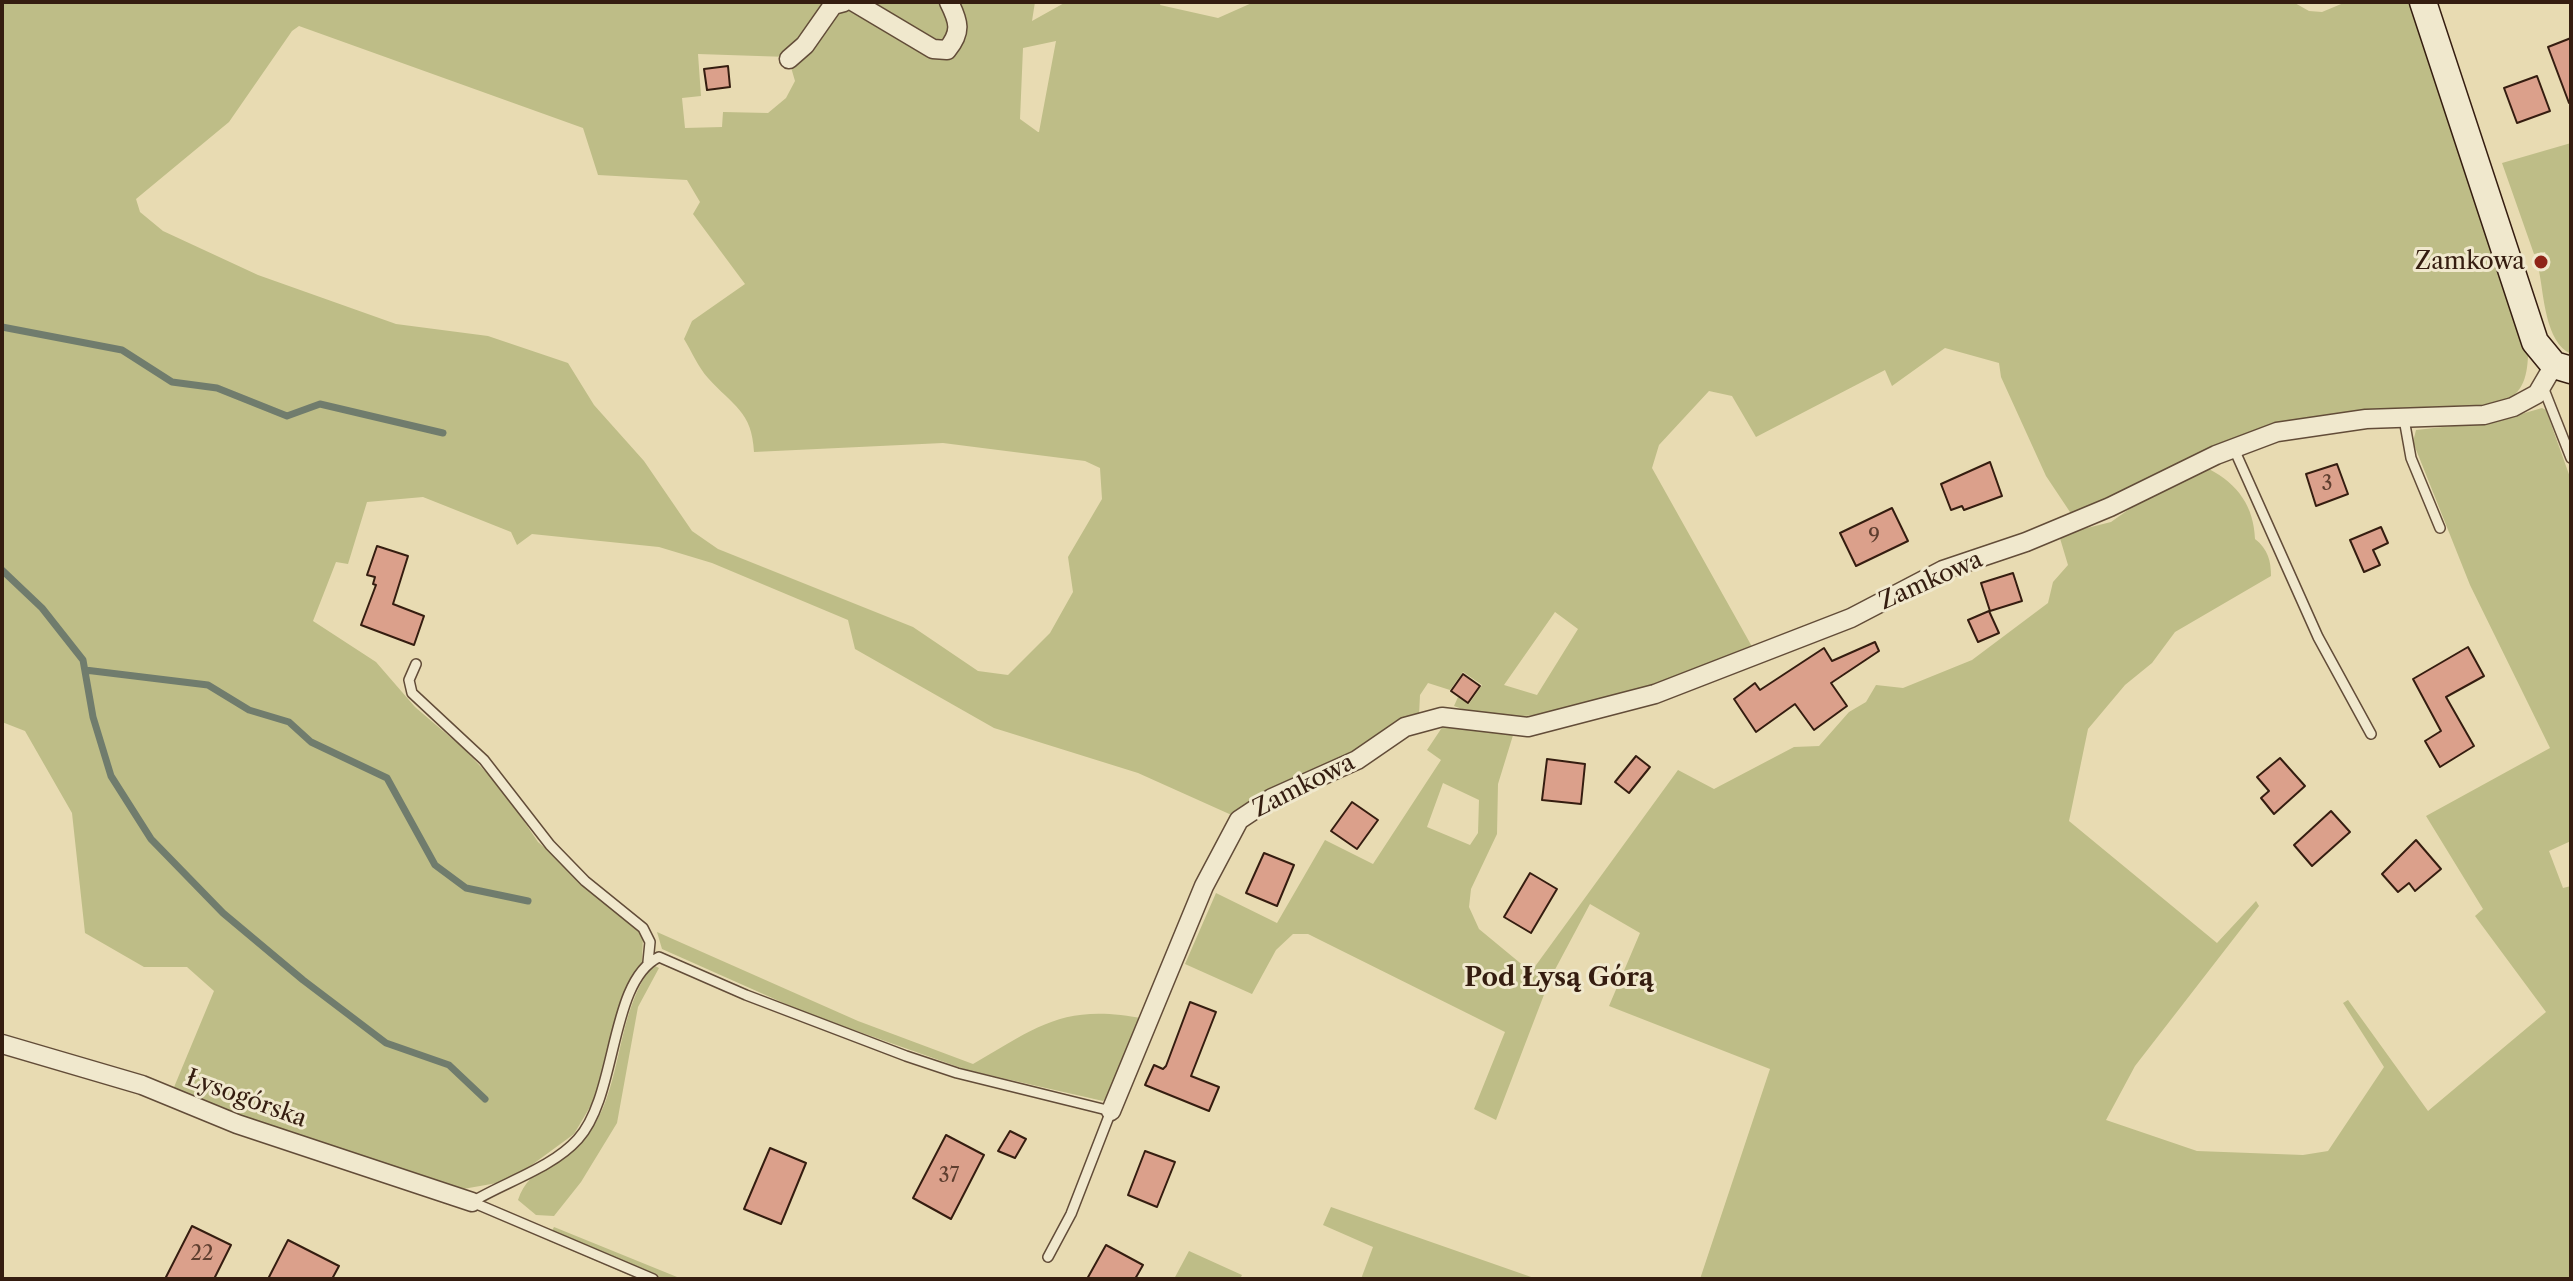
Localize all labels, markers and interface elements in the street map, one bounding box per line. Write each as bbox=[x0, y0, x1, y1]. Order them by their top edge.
place label: Zamkowa bbox=[2415, 248, 2525, 276]
marker: Zamkowa bbox=[2532, 253, 2550, 271]
house number: 3 bbox=[2321, 472, 2333, 496]
house number: 9 bbox=[1868, 525, 1880, 549]
street label: Zamkowa bbox=[1875, 545, 1987, 617]
street label: Zamkowa bbox=[1248, 748, 1360, 824]
district label: Pod Łysą Górą bbox=[1464, 962, 1654, 994]
street label: Łysogórska bbox=[182, 1064, 310, 1134]
house number: 37 bbox=[939, 1164, 959, 1188]
house number: 22 bbox=[191, 1242, 213, 1266]

